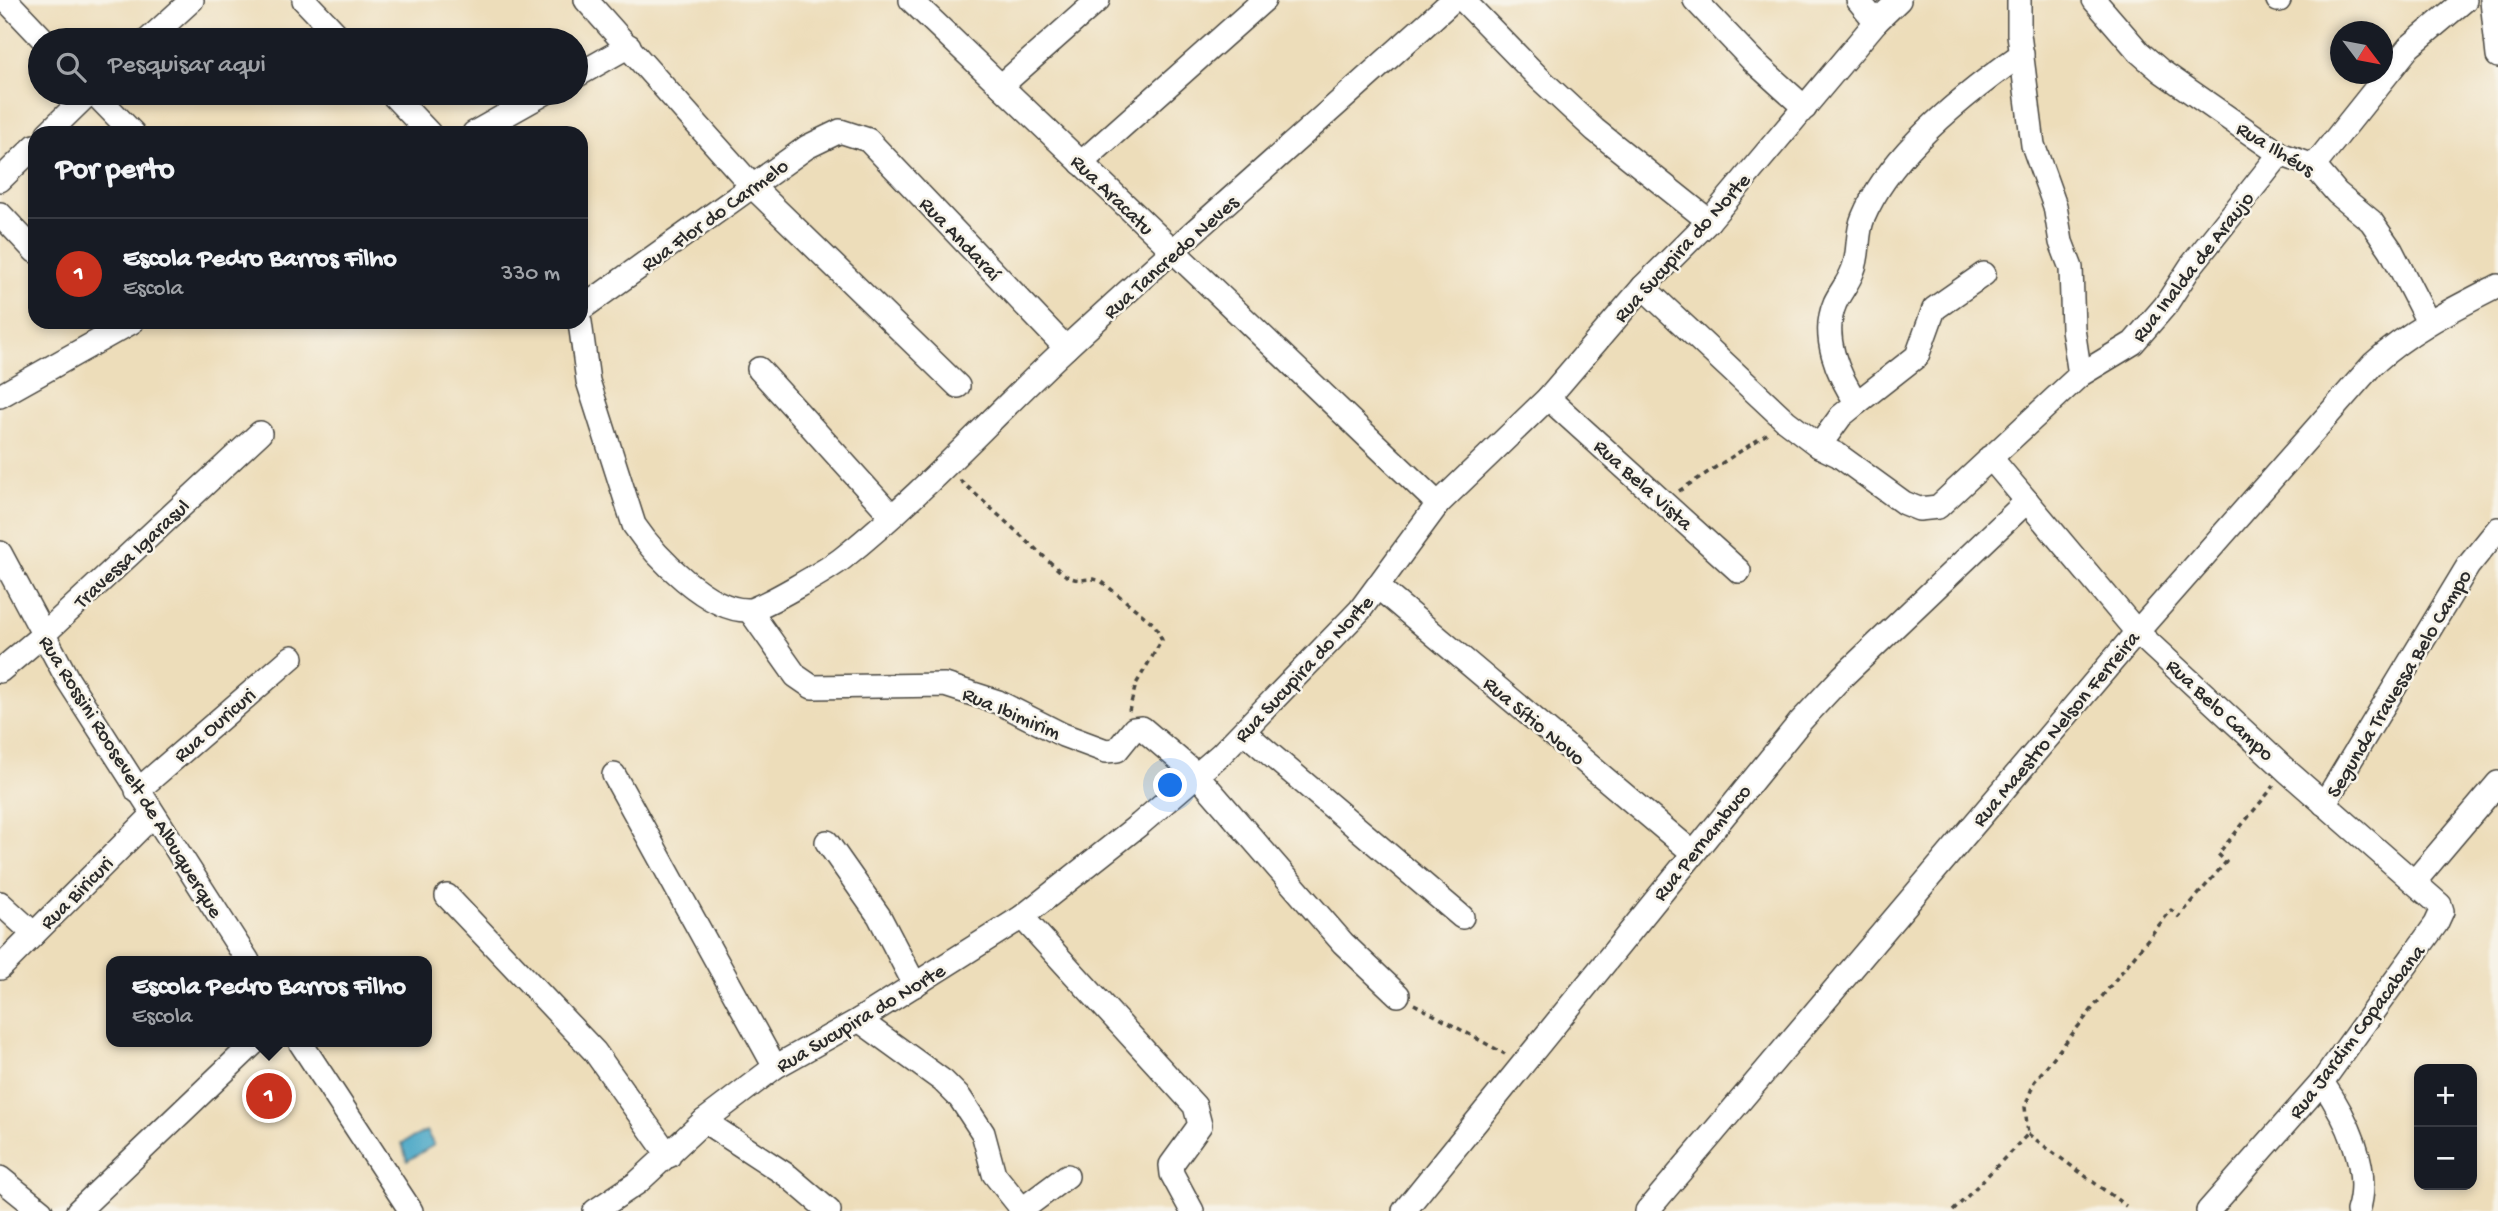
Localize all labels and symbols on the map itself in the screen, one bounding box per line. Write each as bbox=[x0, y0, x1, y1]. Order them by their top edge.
north arrow bbox=[2330, 21, 2393, 84]
street label: Rua Ilhéus bbox=[2231, 118, 2319, 185]
street label: Rua Aracatu bbox=[1064, 151, 1158, 242]
street label: Rua Flor do Carmelo bbox=[637, 155, 795, 279]
street label: Rua Sucupira do Norte bbox=[1610, 169, 1758, 329]
street label: Rua Inalda de Araujo bbox=[2128, 188, 2261, 348]
street label: Rua Tancredo Neves bbox=[1100, 191, 1246, 326]
street label: Rua Andaraí bbox=[912, 193, 1005, 288]
street label: Rua Bela Vista bbox=[1587, 436, 1697, 538]
street label: Travessa Igarasul bbox=[70, 495, 197, 616]
street label: Segunda Travessa Belo Campo bbox=[2323, 566, 2479, 803]
street label: Rua Sucupira do Norte bbox=[1231, 591, 1381, 749]
street label: Rua Maestro Nelson Ferreira bbox=[1968, 626, 2148, 833]
street label: Rua Rossini Roosevelt de Albuquerque bbox=[31, 632, 227, 925]
street label: Rua Belo Campo bbox=[2159, 655, 2278, 768]
street label: Rua Sítio Novo bbox=[1477, 673, 1589, 773]
street label: Rua Ibimirim bbox=[958, 683, 1064, 747]
street label: Rua Ouricuri bbox=[170, 684, 263, 769]
your location bbox=[1153, 768, 1187, 802]
street label: Rua Pernambuco bbox=[1649, 781, 1758, 908]
street label: Rua Biricuri bbox=[36, 852, 120, 936]
street label: Rua Jardim Copacabana bbox=[2285, 940, 2433, 1125]
street label: Rua Sucupira do Norte bbox=[773, 959, 952, 1080]
pin: 1 bbox=[246, 1070, 292, 1122]

